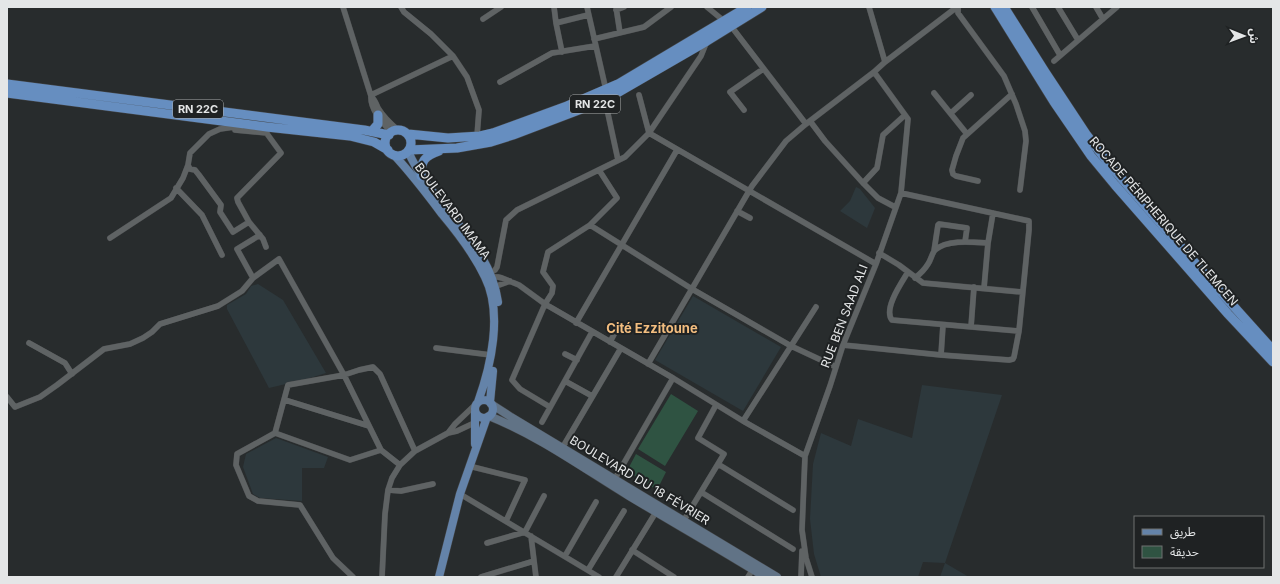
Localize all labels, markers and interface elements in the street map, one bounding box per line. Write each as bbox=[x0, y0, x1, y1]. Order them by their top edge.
north arrow bbox=[1224, 16, 1264, 56]
text: ش bbox=[1247, 29, 1261, 44]
road number: RN 22C bbox=[570, 95, 620, 113]
road number: RN 22C bbox=[173, 100, 223, 118]
street label: ROCADE PÉRIPHERIQUE DE TLEMCEN bbox=[1086, 133, 1242, 309]
street label: BOULEVARD IMAMA bbox=[412, 160, 494, 262]
street label: RUE BEN SAAD ALI bbox=[817, 262, 871, 370]
district label: Cité Ezzitoune bbox=[606, 320, 698, 336]
street label: BOULEVARD DU 18 FÉVRIER bbox=[567, 432, 713, 528]
legend bbox=[1134, 516, 1264, 568]
text: طريق bbox=[1170, 524, 1196, 540]
text: حديقة bbox=[1170, 544, 1199, 559]

